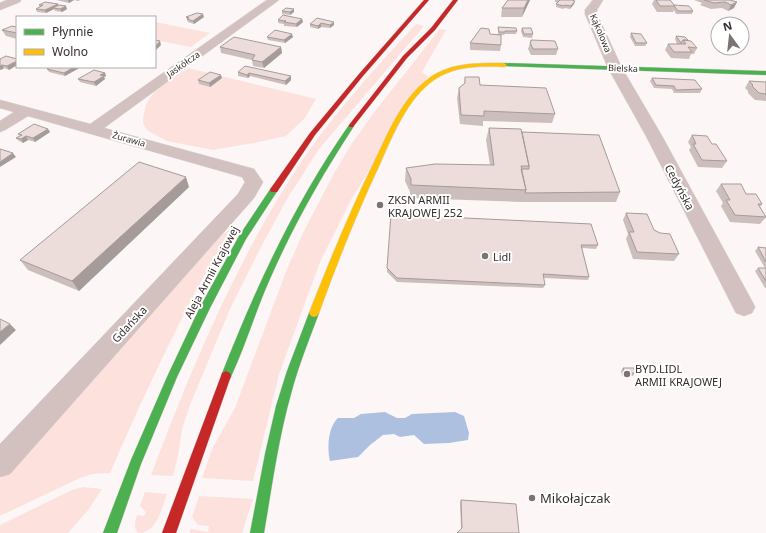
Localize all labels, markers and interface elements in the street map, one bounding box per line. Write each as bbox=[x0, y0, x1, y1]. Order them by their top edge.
street label: Kąkolowa bbox=[587, 12, 615, 54]
legend bbox=[16, 16, 156, 68]
north arrow bbox=[710, 16, 750, 56]
text: N bbox=[721, 17, 734, 34]
text: Płynnie bbox=[52, 23, 93, 40]
text: Wolno bbox=[52, 43, 88, 60]
street label: Jaskółcza bbox=[163, 48, 202, 81]
street label: Bielska bbox=[608, 61, 638, 75]
street label: Żurawia bbox=[111, 128, 147, 150]
street label: Cedyńska bbox=[662, 162, 698, 212]
place label: ZKSN ARMII KRAJOWEJ 252 bbox=[388, 192, 462, 220]
marker: ZKSN ARMII KRAJOWEJ 252 bbox=[375, 200, 385, 210]
street label: Aleja Armii Krajowej bbox=[180, 223, 242, 321]
place label: Lidl bbox=[493, 249, 511, 264]
marker: Lidl bbox=[480, 251, 490, 261]
street label: Gdańska bbox=[108, 302, 150, 346]
place label: BYD.LIDL ARMII KRAJOWEJ bbox=[635, 361, 722, 389]
marker: BYD.LIDL ARMII KRAJOWEJ bbox=[622, 369, 632, 379]
place label: Mikołajczak bbox=[540, 489, 611, 507]
marker: Mikołajczak bbox=[527, 493, 537, 503]

